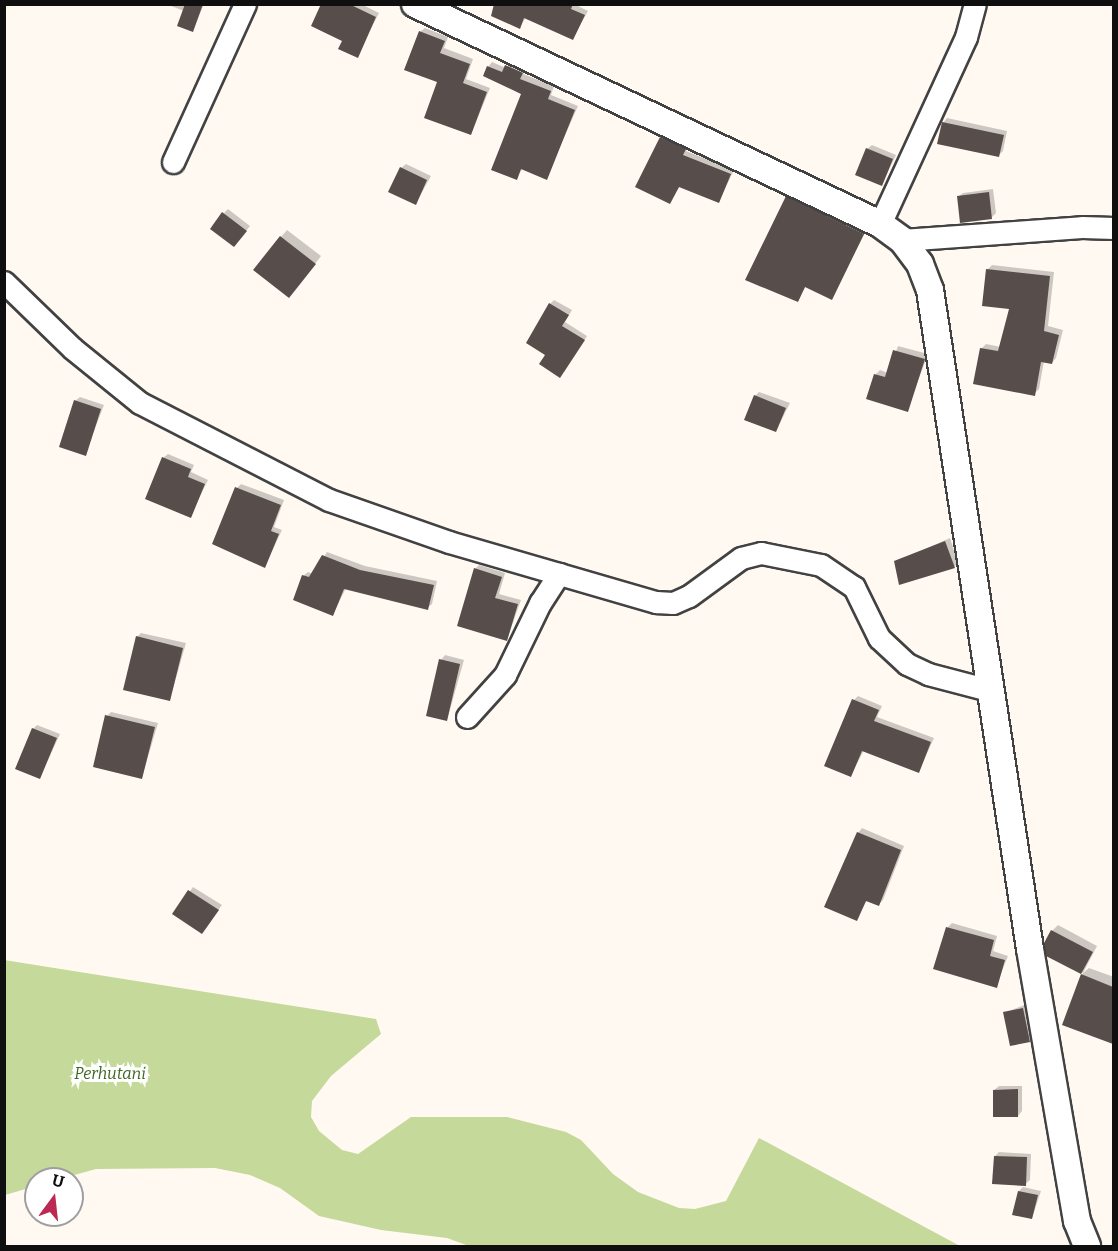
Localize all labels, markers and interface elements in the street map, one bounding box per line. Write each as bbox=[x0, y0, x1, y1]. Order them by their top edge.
park label: Perhutani bbox=[74, 1064, 146, 1084]
north arrow bbox=[24, 1167, 84, 1227]
text: U bbox=[50, 1170, 66, 1192]

